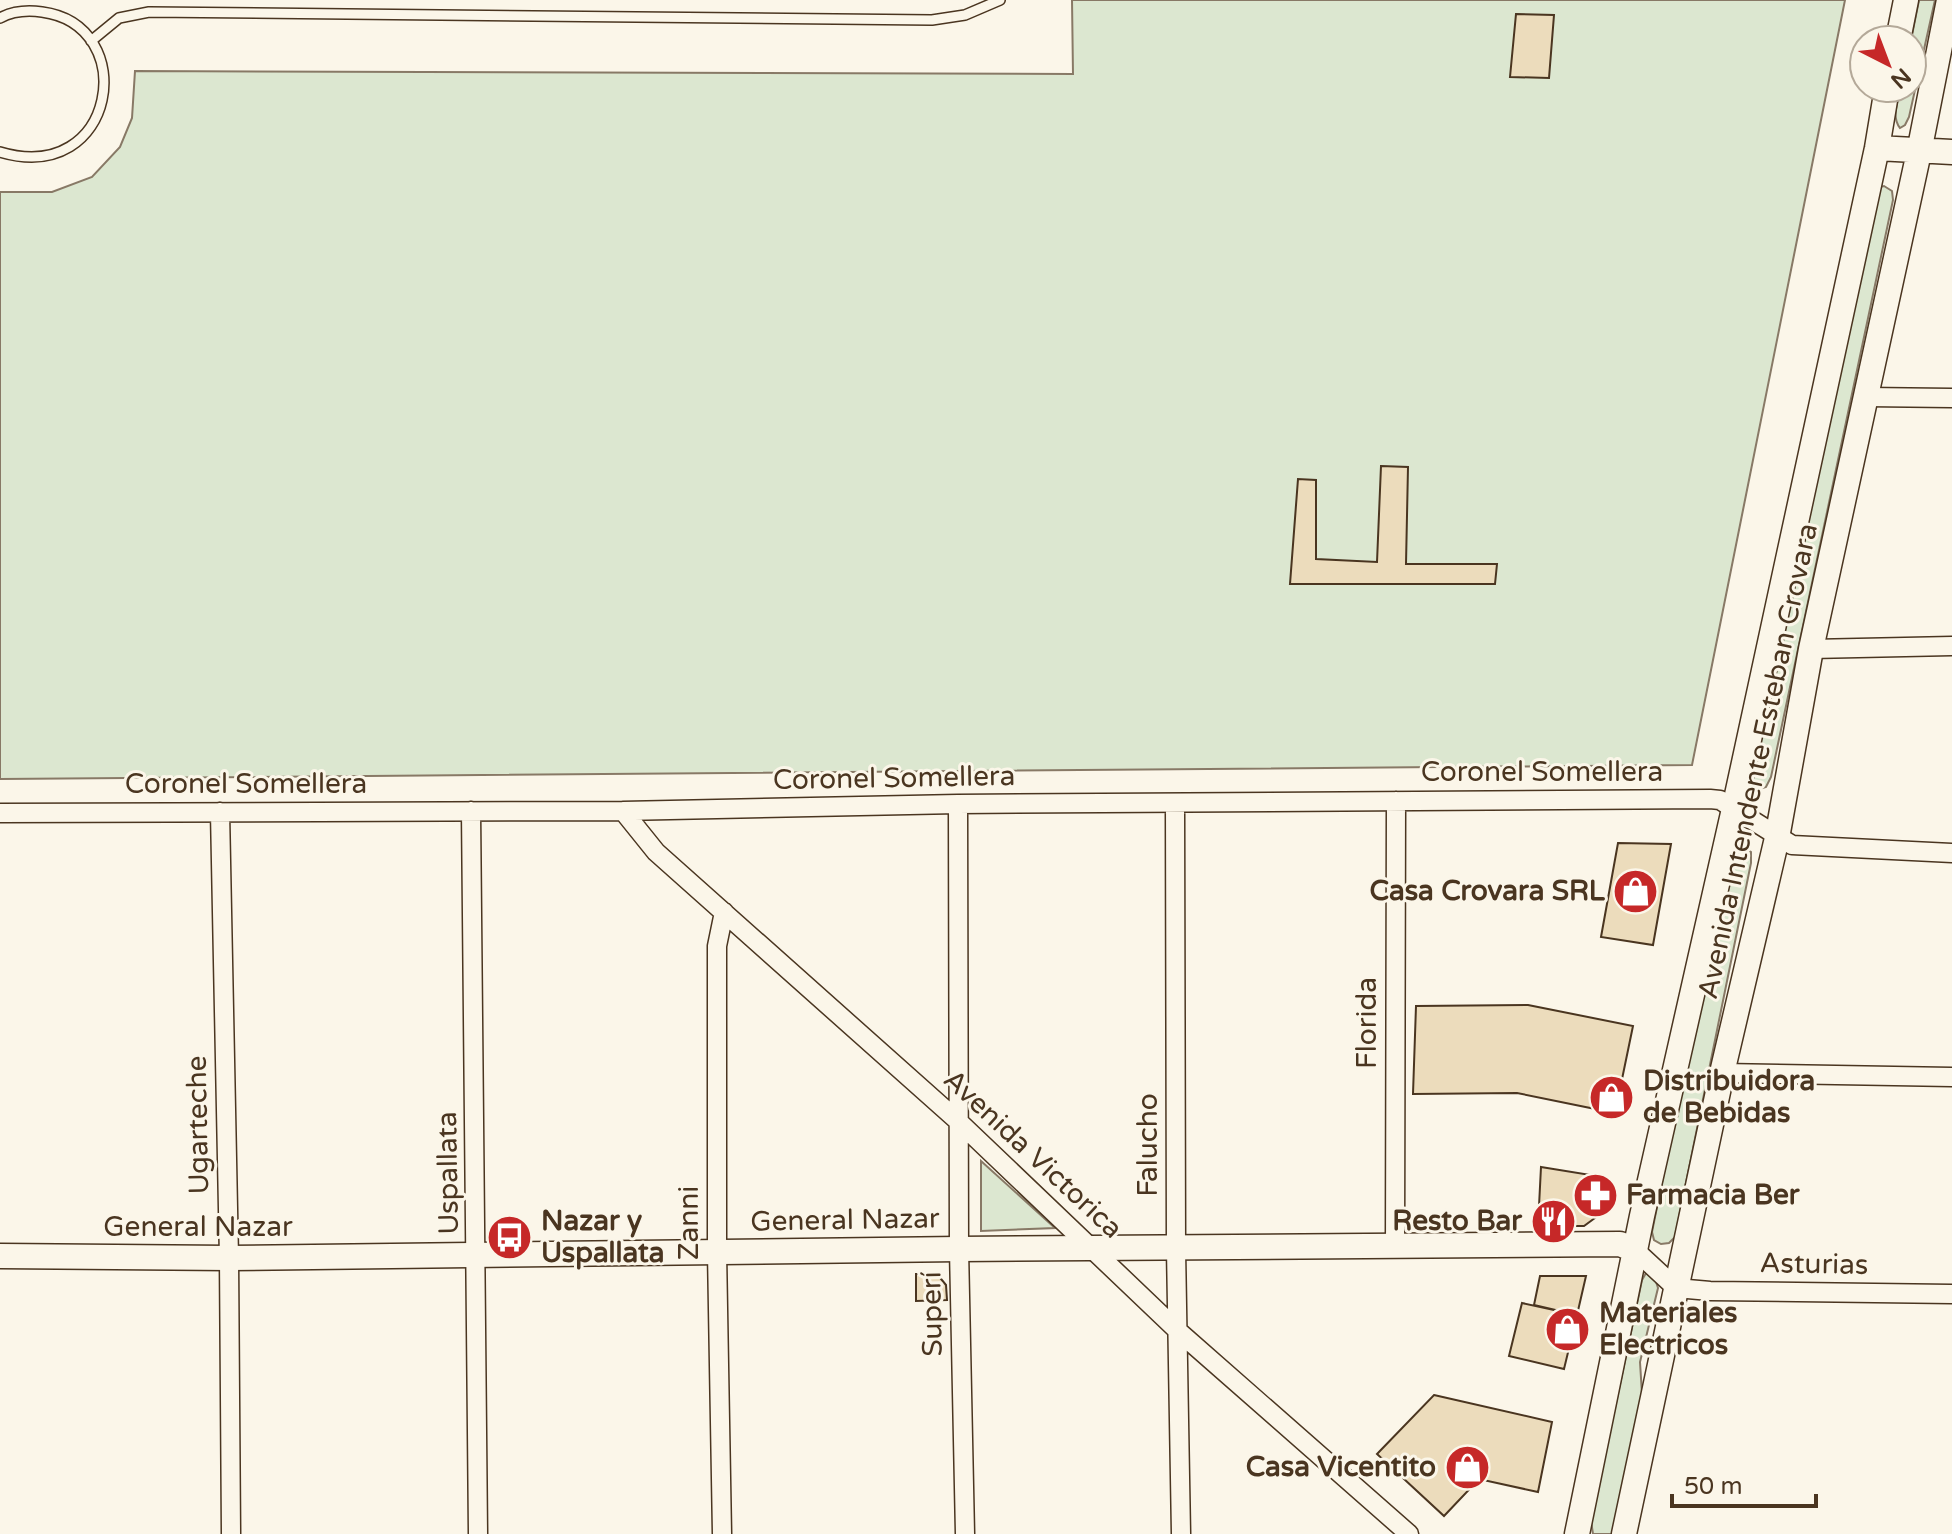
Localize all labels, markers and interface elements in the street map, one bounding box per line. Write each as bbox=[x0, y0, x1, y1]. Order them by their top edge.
north arrow bbox=[1848, 24, 1928, 104]
text: N bbox=[1885, 63, 1916, 94]
street label: Avenida Intendente Esteban Crovara bbox=[1691, 520, 1825, 1002]
street label: Coronel Somellera bbox=[1421, 755, 1663, 789]
street label: Coronel Somellera bbox=[772, 759, 1016, 797]
street label: Coronel Somellera bbox=[125, 767, 367, 801]
shop icon: Casa Crovara SRL bbox=[1612, 867, 1660, 915]
place label: Casa Crovara SRL bbox=[1369, 874, 1606, 908]
street label: Florida bbox=[1350, 977, 1384, 1069]
street label: Ugarteche bbox=[180, 1055, 216, 1195]
street label: Avenida Victorica bbox=[937, 1062, 1129, 1246]
place label: Distribuidora de Bebidas bbox=[1643, 1064, 1815, 1130]
shop icon: Distribuidora de Bebidas bbox=[1588, 1073, 1636, 1121]
street label: Falucho bbox=[1131, 1093, 1165, 1197]
street label: Uspallata bbox=[430, 1111, 466, 1235]
pharmacy icon: Farmacia Ber bbox=[1571, 1171, 1619, 1219]
place label: Farmacia Ber bbox=[1626, 1178, 1801, 1212]
street label: Zanni bbox=[672, 1186, 706, 1260]
restaurant icon: Resto Bar bbox=[1529, 1197, 1577, 1245]
street label: General Nazar bbox=[750, 1201, 940, 1239]
place label: Nazar y Uspallata bbox=[541, 1204, 664, 1270]
place label: Resto Bar bbox=[1392, 1204, 1523, 1238]
street label: General Nazar bbox=[103, 1210, 293, 1244]
bus stop icon: Nazar y Uspallata bbox=[486, 1213, 534, 1261]
street label: Asturias bbox=[1759, 1246, 1869, 1282]
street label: Superí bbox=[914, 1271, 950, 1357]
place label: Materiales Electricos bbox=[1599, 1296, 1738, 1362]
shop icon: Materiales Electricos bbox=[1544, 1305, 1592, 1353]
shop icon: Casa Vicentito bbox=[1443, 1443, 1491, 1491]
place label: Casa Vicentito bbox=[1246, 1450, 1436, 1484]
scale bar bbox=[1672, 1458, 1816, 1508]
text: 50 m bbox=[1684, 1472, 1742, 1501]

